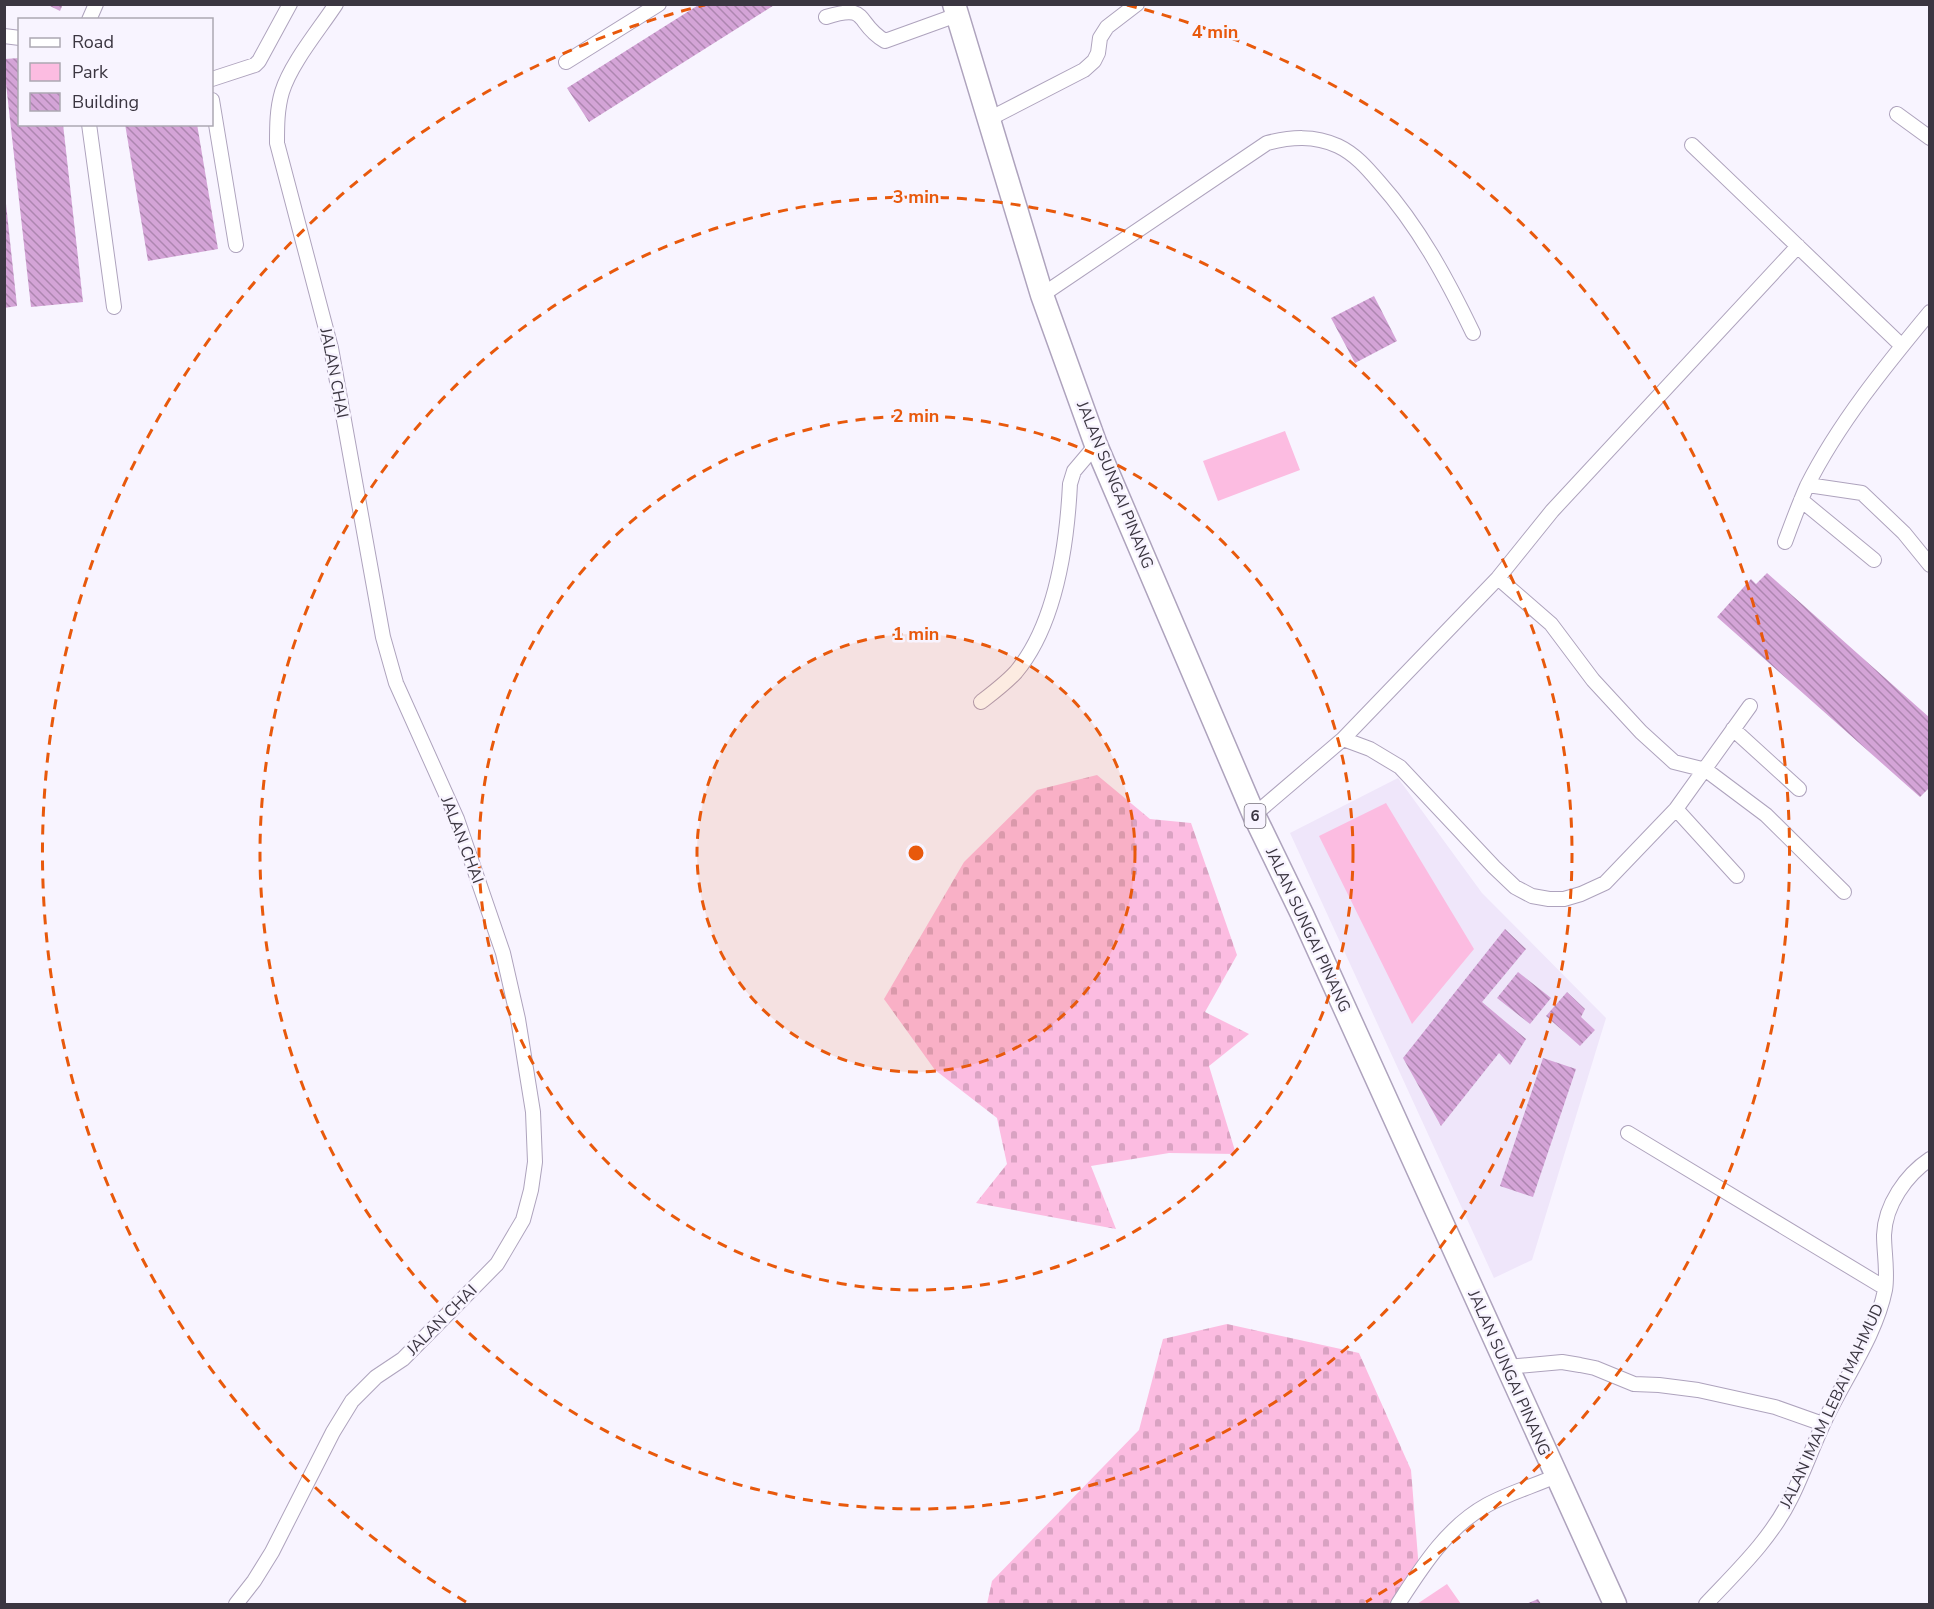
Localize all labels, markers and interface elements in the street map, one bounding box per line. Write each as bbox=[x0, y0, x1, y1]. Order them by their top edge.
legend bbox=[18, 18, 213, 126]
text: 4 min bbox=[1192, 20, 1238, 44]
text: Road bbox=[72, 30, 114, 54]
text: Park bbox=[72, 60, 109, 84]
text: Building bbox=[72, 90, 139, 114]
text: 3 min bbox=[893, 185, 939, 209]
street label: JALAN CHAI bbox=[314, 325, 354, 420]
street label: JALAN SUNGAI PINANG bbox=[1071, 397, 1159, 572]
text: 2 min bbox=[893, 404, 939, 428]
text: 1 min bbox=[893, 622, 939, 646]
street label: JALAN CHAI bbox=[435, 792, 489, 887]
road number: 6 bbox=[1244, 804, 1266, 828]
centre of rings bbox=[906, 843, 926, 863]
street label: JALAN SUNGAI PINANG bbox=[1260, 843, 1356, 1016]
street label: JALAN CHAI bbox=[401, 1280, 482, 1361]
street label: JALAN SUNGAI PINANG bbox=[1462, 1286, 1555, 1459]
street label: JALAN IMAM LEBAI MAHMUD bbox=[1774, 1300, 1889, 1513]

